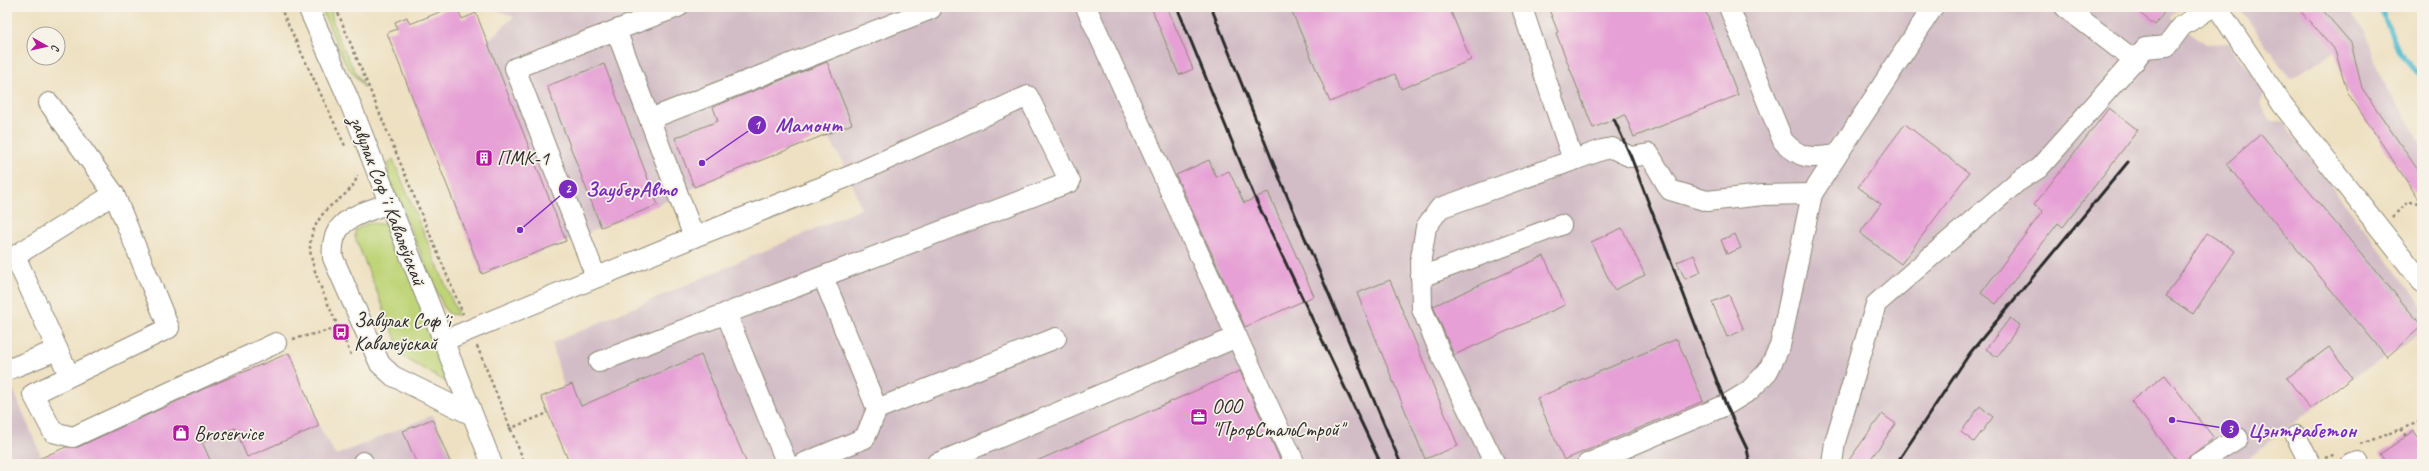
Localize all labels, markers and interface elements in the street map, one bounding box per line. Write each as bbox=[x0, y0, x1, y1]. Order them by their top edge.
north arrow bbox=[26, 26, 66, 66]
text: С bbox=[48, 44, 63, 53]
callout: Мамонт bbox=[747, 108, 850, 141]
street label: завулак Софʼі Кавалеўскай bbox=[342, 110, 432, 291]
text: Мамонт bbox=[776, 112, 844, 138]
text: 1 bbox=[754, 117, 761, 133]
place label: ПМК-1 bbox=[497, 146, 550, 171]
building icon: ПМК-1 bbox=[474, 148, 494, 168]
callout: ЗауберАвто bbox=[558, 172, 685, 205]
text: ЗауберАвто bbox=[585, 176, 678, 203]
text: 2 bbox=[565, 181, 572, 197]
place label: Завулак Софʼі Кавалеўскай bbox=[354, 308, 453, 356]
bus stop icon: Завулак Софʼі Кавалеўскай bbox=[331, 322, 351, 342]
place label: ООО "ПрофСтальСтрой" bbox=[1212, 394, 1348, 442]
office icon: ООО "ПрофСтальСтрой" bbox=[1189, 407, 1209, 427]
callout: Цэнтрабетон bbox=[2220, 413, 2364, 446]
text: Цэнтрабетон bbox=[2248, 417, 2358, 443]
place label: Broservice bbox=[194, 421, 265, 446]
text: 3 bbox=[2227, 421, 2234, 437]
shop icon: Broservice bbox=[171, 423, 191, 443]

